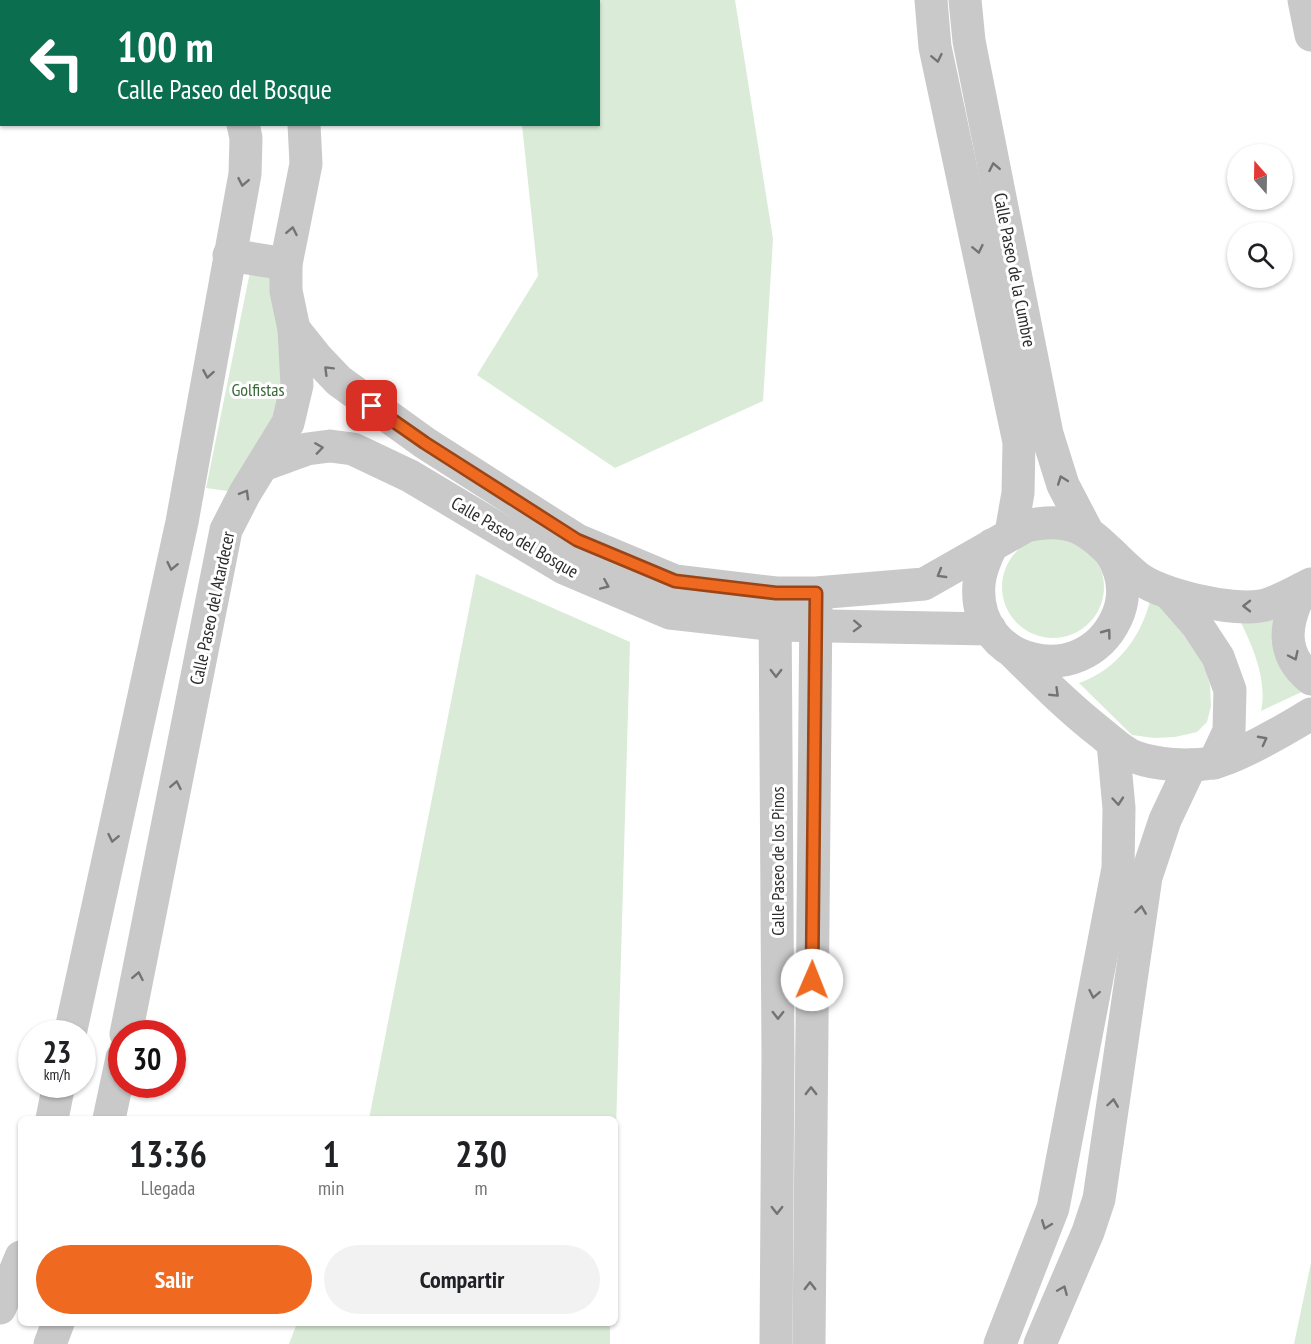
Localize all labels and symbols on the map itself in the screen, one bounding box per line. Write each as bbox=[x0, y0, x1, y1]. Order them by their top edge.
one-way arrow bbox=[930, 53, 943, 63]
north arrow bbox=[1227, 144, 1293, 210]
one-way arrow bbox=[988, 162, 1001, 172]
one-way arrow bbox=[237, 177, 250, 187]
street label: Calle Paseo de la Cumbre bbox=[989, 191, 1041, 349]
one-way arrow bbox=[285, 226, 298, 236]
one-way arrow bbox=[970, 244, 983, 254]
one-way arrow bbox=[325, 366, 336, 377]
one-way arrow bbox=[202, 369, 215, 379]
park label: Golfistas bbox=[231, 378, 285, 401]
pin bbox=[346, 380, 397, 431]
one-way arrow bbox=[314, 442, 324, 454]
one-way arrow bbox=[1057, 475, 1070, 486]
one-way arrow bbox=[238, 490, 249, 500]
street label: Calle Paseo del Bosque bbox=[447, 491, 583, 583]
street label: Calle Paseo del Atardecer bbox=[185, 529, 240, 687]
one-way arrow bbox=[167, 560, 180, 570]
one-way arrow bbox=[937, 567, 947, 578]
one-way arrow bbox=[599, 578, 610, 590]
one-way arrow bbox=[1242, 600, 1251, 612]
one-way arrow bbox=[852, 620, 861, 632]
one-way arrow bbox=[1100, 629, 1111, 640]
one-way arrow bbox=[1286, 650, 1298, 661]
one-way arrow bbox=[770, 668, 782, 677]
one-way arrow bbox=[1047, 685, 1058, 696]
one-way arrow bbox=[1257, 736, 1267, 747]
one-way arrow bbox=[169, 780, 182, 790]
street label: Calle Paseo de los Pinos bbox=[766, 786, 789, 936]
one-way arrow bbox=[1112, 796, 1125, 805]
one-way arrow bbox=[107, 833, 120, 843]
one-way arrow bbox=[1135, 906, 1147, 915]
position arrow bbox=[780, 948, 844, 1012]
one-way arrow bbox=[131, 971, 144, 981]
one-way arrow bbox=[1088, 988, 1101, 998]
one-way arrow bbox=[772, 1010, 784, 1019]
speed limit sign: 30 bbox=[108, 1020, 186, 1098]
one-way arrow bbox=[805, 1086, 817, 1095]
one-way arrow bbox=[1107, 1099, 1119, 1108]
one-way arrow bbox=[771, 1205, 783, 1214]
one-way arrow bbox=[1041, 1219, 1053, 1230]
one-way arrow bbox=[803, 1281, 816, 1290]
one-way arrow bbox=[1056, 1286, 1068, 1297]

